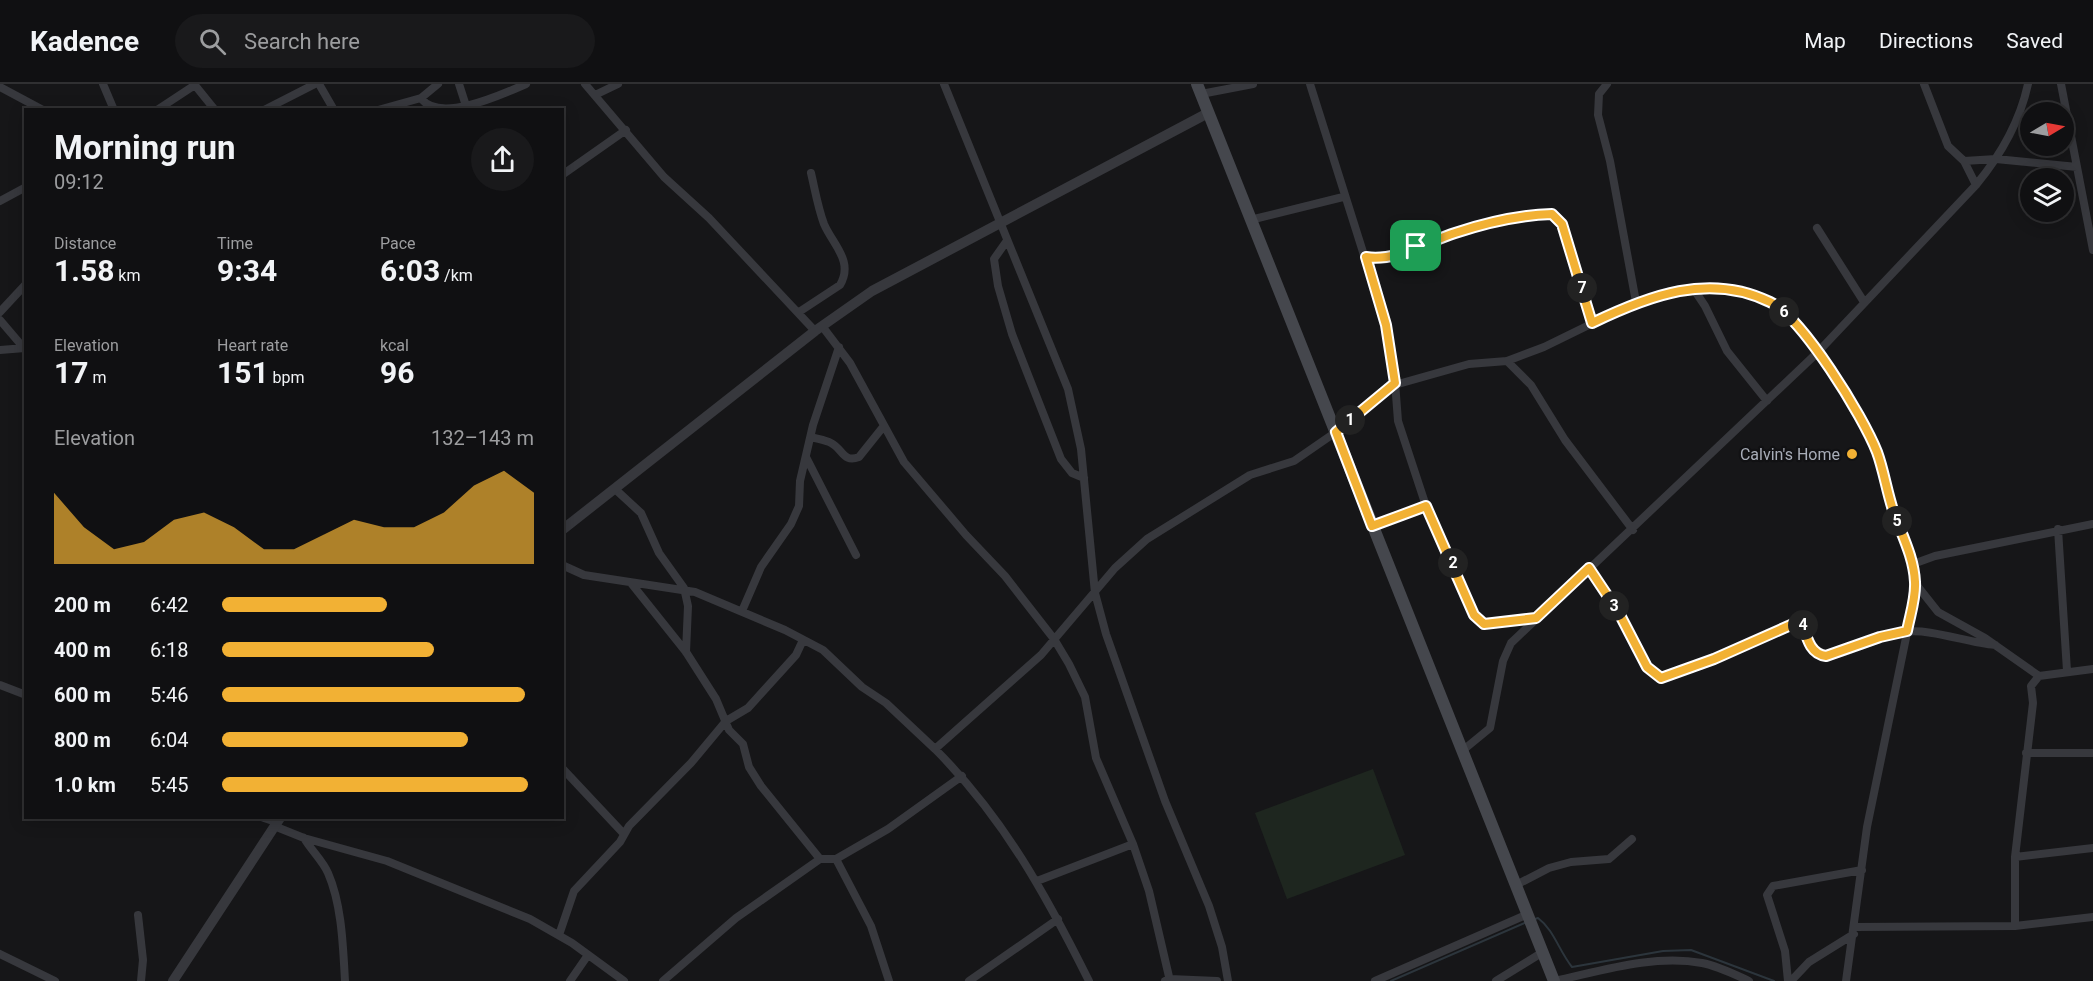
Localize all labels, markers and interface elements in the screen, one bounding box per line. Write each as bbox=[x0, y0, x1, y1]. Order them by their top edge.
search box bbox=[175, 14, 595, 68]
text: Kadence bbox=[30, 25, 139, 58]
icon: search bbox=[196, 25, 229, 58]
text: Search here bbox=[244, 29, 360, 54]
text: Map bbox=[1804, 29, 1846, 53]
text: Directions bbox=[1879, 29, 1973, 53]
text: Saved bbox=[2006, 29, 2063, 53]
north arrow bbox=[2020, 102, 2074, 156]
map controls bbox=[2020, 102, 2074, 222]
text: Morning run bbox=[54, 128, 235, 167]
button: share bbox=[471, 128, 534, 191]
button: layers bbox=[2020, 168, 2074, 222]
text: 09:12 bbox=[54, 170, 104, 194]
pin bbox=[1390, 220, 1441, 271]
icon: arrive bbox=[1399, 229, 1432, 262]
text: Distance bbox=[54, 234, 116, 253]
text: Time bbox=[217, 234, 253, 253]
text: Pace bbox=[380, 234, 416, 253]
text: 1.58 bbox=[54, 253, 114, 288]
text: 9:34 bbox=[217, 253, 277, 288]
text: 6:03 bbox=[380, 253, 440, 288]
text: km bbox=[114, 266, 140, 285]
text: /km bbox=[440, 266, 473, 285]
pin: 7 bbox=[1567, 273, 1597, 303]
text: 7 bbox=[1577, 278, 1587, 297]
pin: 6 bbox=[1769, 297, 1799, 327]
text: 6 bbox=[1779, 302, 1789, 321]
text: Elevation bbox=[54, 336, 119, 355]
text: Heart rate bbox=[217, 336, 288, 355]
text: kcal bbox=[380, 336, 409, 355]
text: 17 bbox=[54, 355, 88, 390]
text: 151 bbox=[217, 355, 269, 390]
text: 96 bbox=[380, 355, 414, 390]
text: m bbox=[88, 368, 106, 387]
text: bpm bbox=[269, 368, 305, 387]
pin: 1 bbox=[1335, 405, 1365, 435]
text: 1 bbox=[1345, 410, 1355, 429]
text: Elevation bbox=[54, 426, 135, 450]
text: 132–143 m bbox=[431, 426, 534, 450]
place label: Calvin's Home bbox=[1740, 445, 1840, 464]
marker: Calvin's Home bbox=[1845, 447, 1859, 461]
pin: 5 bbox=[1882, 506, 1912, 536]
text: 5 bbox=[1892, 511, 1902, 530]
pin: 2 bbox=[1438, 548, 1468, 578]
text: 2 bbox=[1448, 553, 1458, 572]
pin: 3 bbox=[1599, 591, 1629, 621]
text: 200 m bbox=[54, 593, 111, 617]
text: 6:42 bbox=[150, 593, 189, 617]
text: 3 bbox=[1609, 596, 1619, 615]
pin: 4 bbox=[1788, 610, 1818, 640]
text: 4 bbox=[1798, 615, 1808, 634]
text: 400 m bbox=[54, 638, 111, 662]
text: 6:18 bbox=[150, 638, 189, 662]
text: 600 m bbox=[54, 683, 111, 707]
text: 5:46 bbox=[150, 683, 189, 707]
text: 800 m bbox=[54, 728, 111, 752]
text: 6:04 bbox=[150, 728, 189, 752]
text: 1.0 km bbox=[54, 773, 116, 797]
text: 5:45 bbox=[150, 773, 189, 797]

